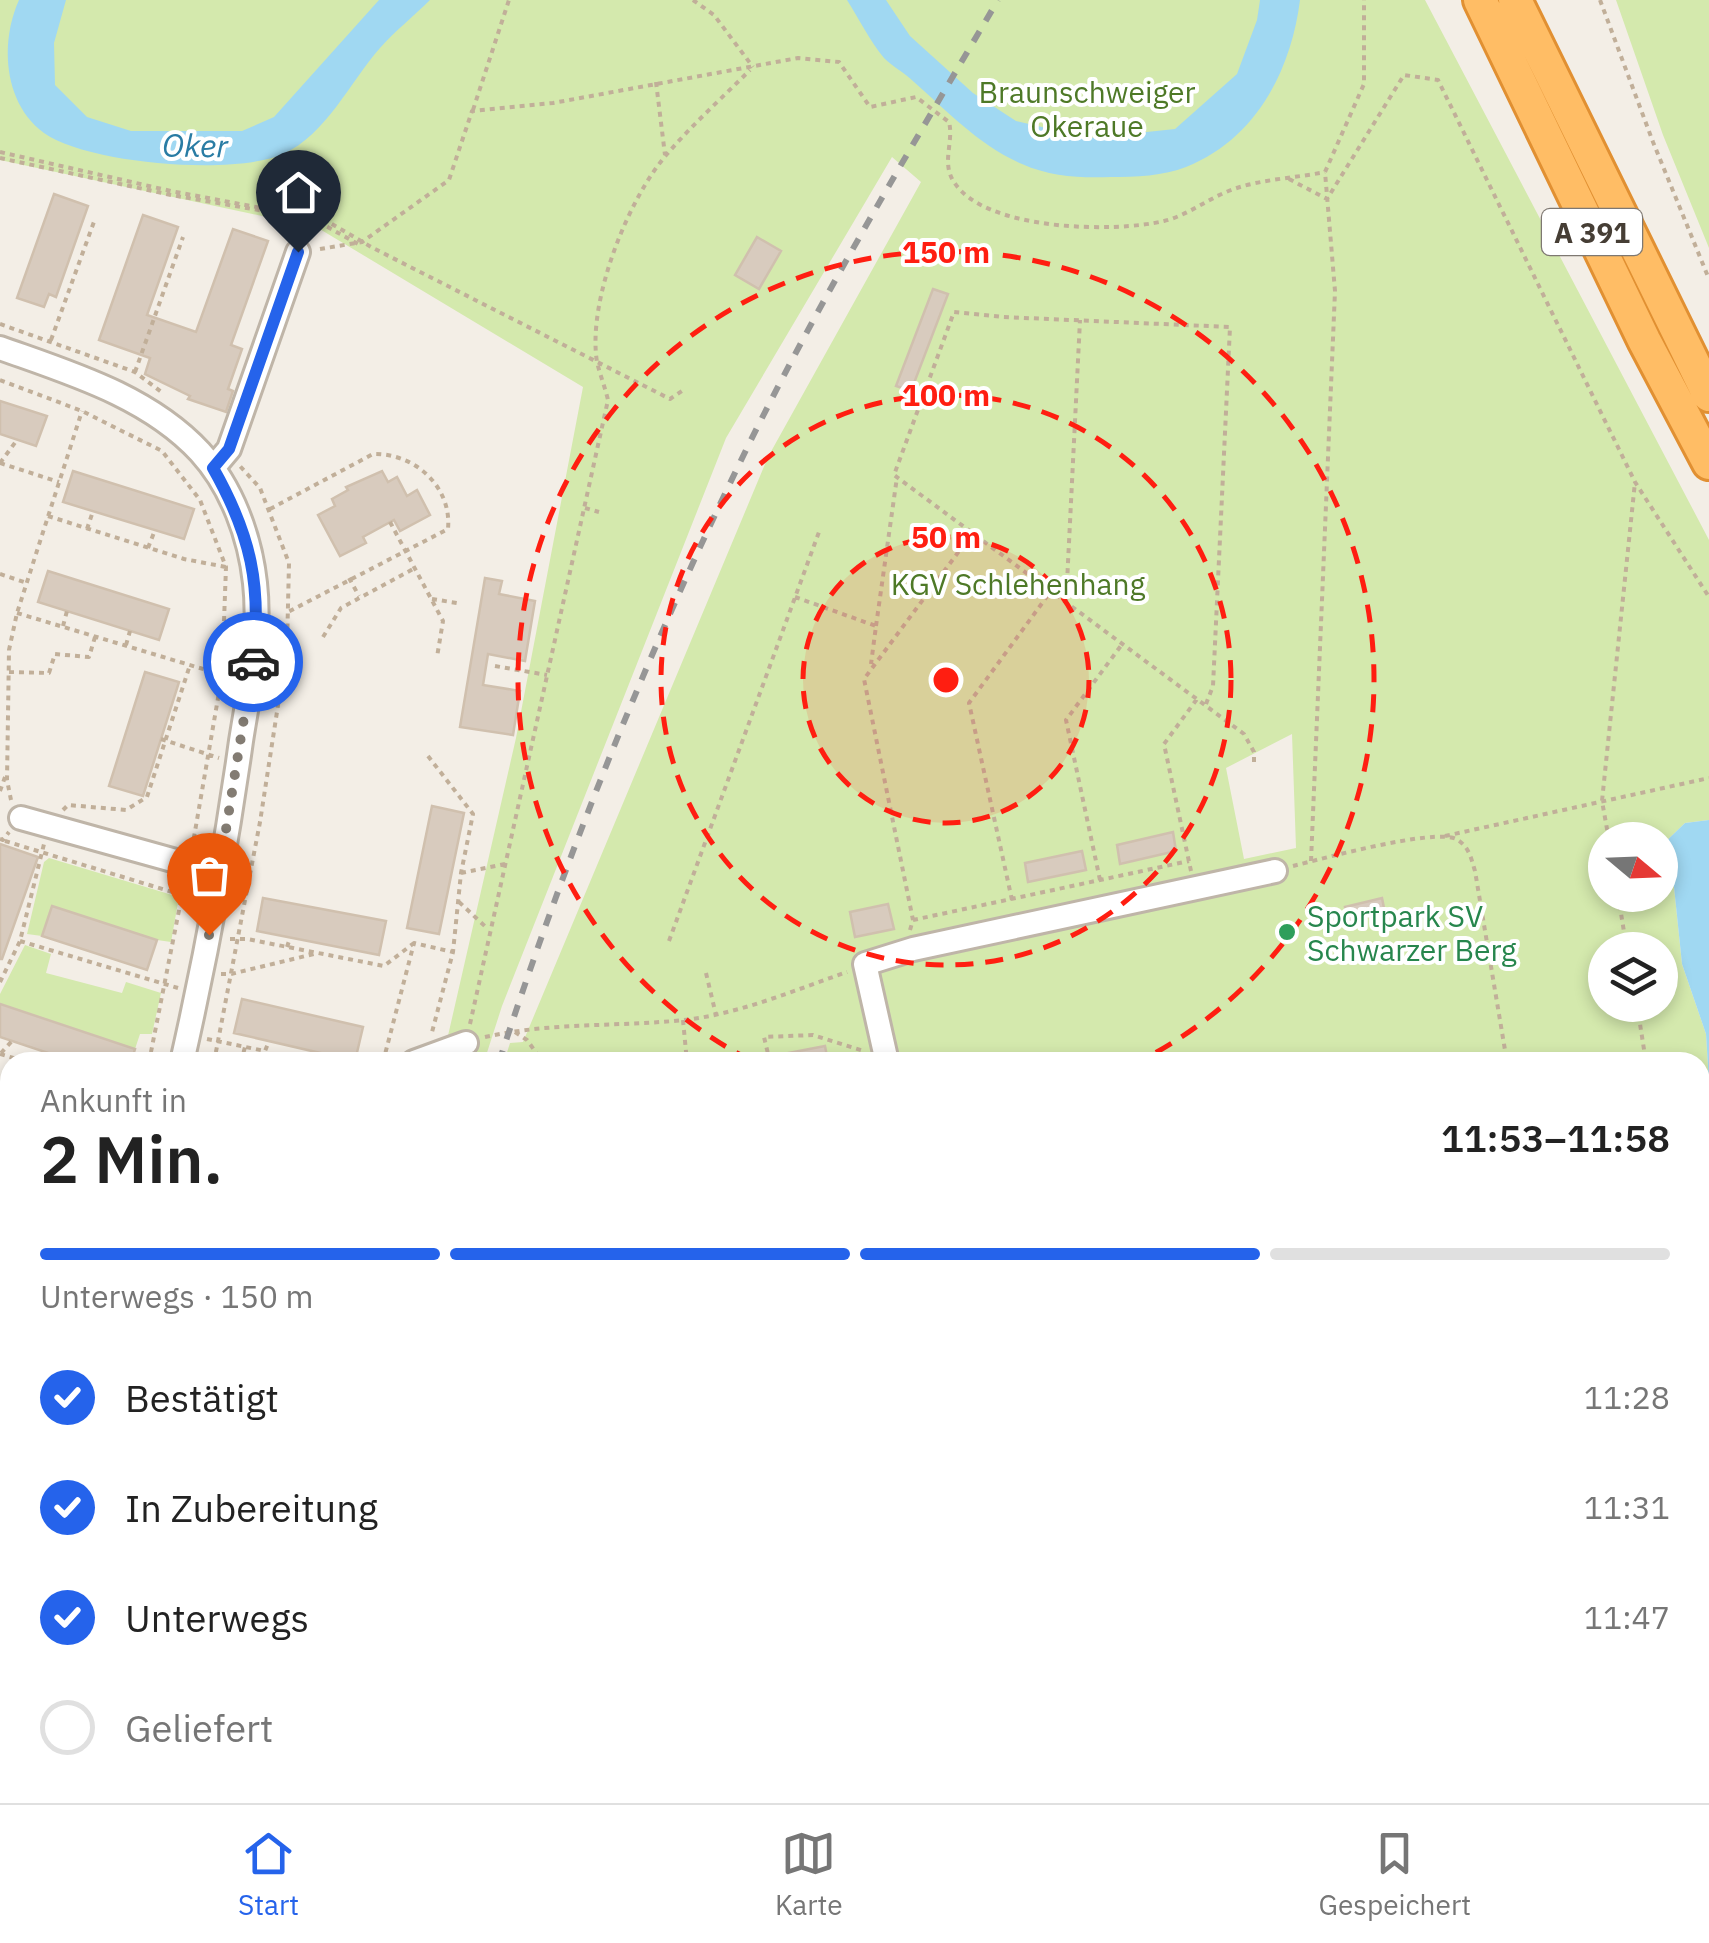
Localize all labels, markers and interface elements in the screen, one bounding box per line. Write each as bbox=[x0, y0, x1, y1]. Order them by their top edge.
park label: Braunschweiger Okeraue bbox=[978, 72, 1196, 145]
water label: Oker bbox=[162, 123, 230, 167]
pin bbox=[256, 150, 341, 253]
icon: home bbox=[271, 165, 326, 220]
road number: A 391 bbox=[1542, 209, 1642, 255]
text: 150 m bbox=[902, 232, 990, 271]
text: 100 m bbox=[902, 375, 990, 414]
text: 50 m bbox=[911, 517, 981, 556]
park label: KGV Schlehenhang bbox=[891, 564, 1146, 603]
courier bbox=[203, 612, 303, 712]
icon: car bbox=[226, 635, 281, 690]
centre of rings bbox=[928, 662, 964, 698]
north arrow bbox=[1588, 822, 1678, 912]
map controls bbox=[1588, 822, 1678, 1022]
pin bbox=[167, 833, 252, 936]
icon: bag bbox=[182, 848, 237, 903]
place label: Sportpark SV Schwarzer Berg bbox=[1307, 896, 1517, 969]
marker: Sportpark SV Schwarzer Berg bbox=[1276, 921, 1298, 943]
button: layers bbox=[1588, 932, 1678, 1022]
text: Ankunft in bbox=[40, 1079, 187, 1121]
text: 11:53–11:58 bbox=[1441, 1113, 1670, 1162]
text: 2 Min. bbox=[40, 1116, 223, 1201]
text: Unterwegs · 150 m bbox=[40, 1275, 314, 1317]
icon: check bbox=[40, 1370, 95, 1425]
text: Bestätigt bbox=[125, 1373, 279, 1422]
text: 11:28 bbox=[1584, 1376, 1670, 1418]
icon: check bbox=[40, 1480, 95, 1535]
text: In Zubereitung bbox=[125, 1483, 378, 1532]
text: 11:31 bbox=[1584, 1486, 1670, 1528]
icon: check bbox=[40, 1590, 95, 1645]
text: Unterwegs bbox=[125, 1593, 309, 1642]
text: 11:47 bbox=[1584, 1596, 1670, 1638]
text: Geliefert bbox=[125, 1703, 273, 1752]
tab: Start bbox=[238, 1826, 299, 1923]
tab: Karte bbox=[775, 1826, 843, 1923]
tab: Gespeichert bbox=[1318, 1826, 1471, 1923]

